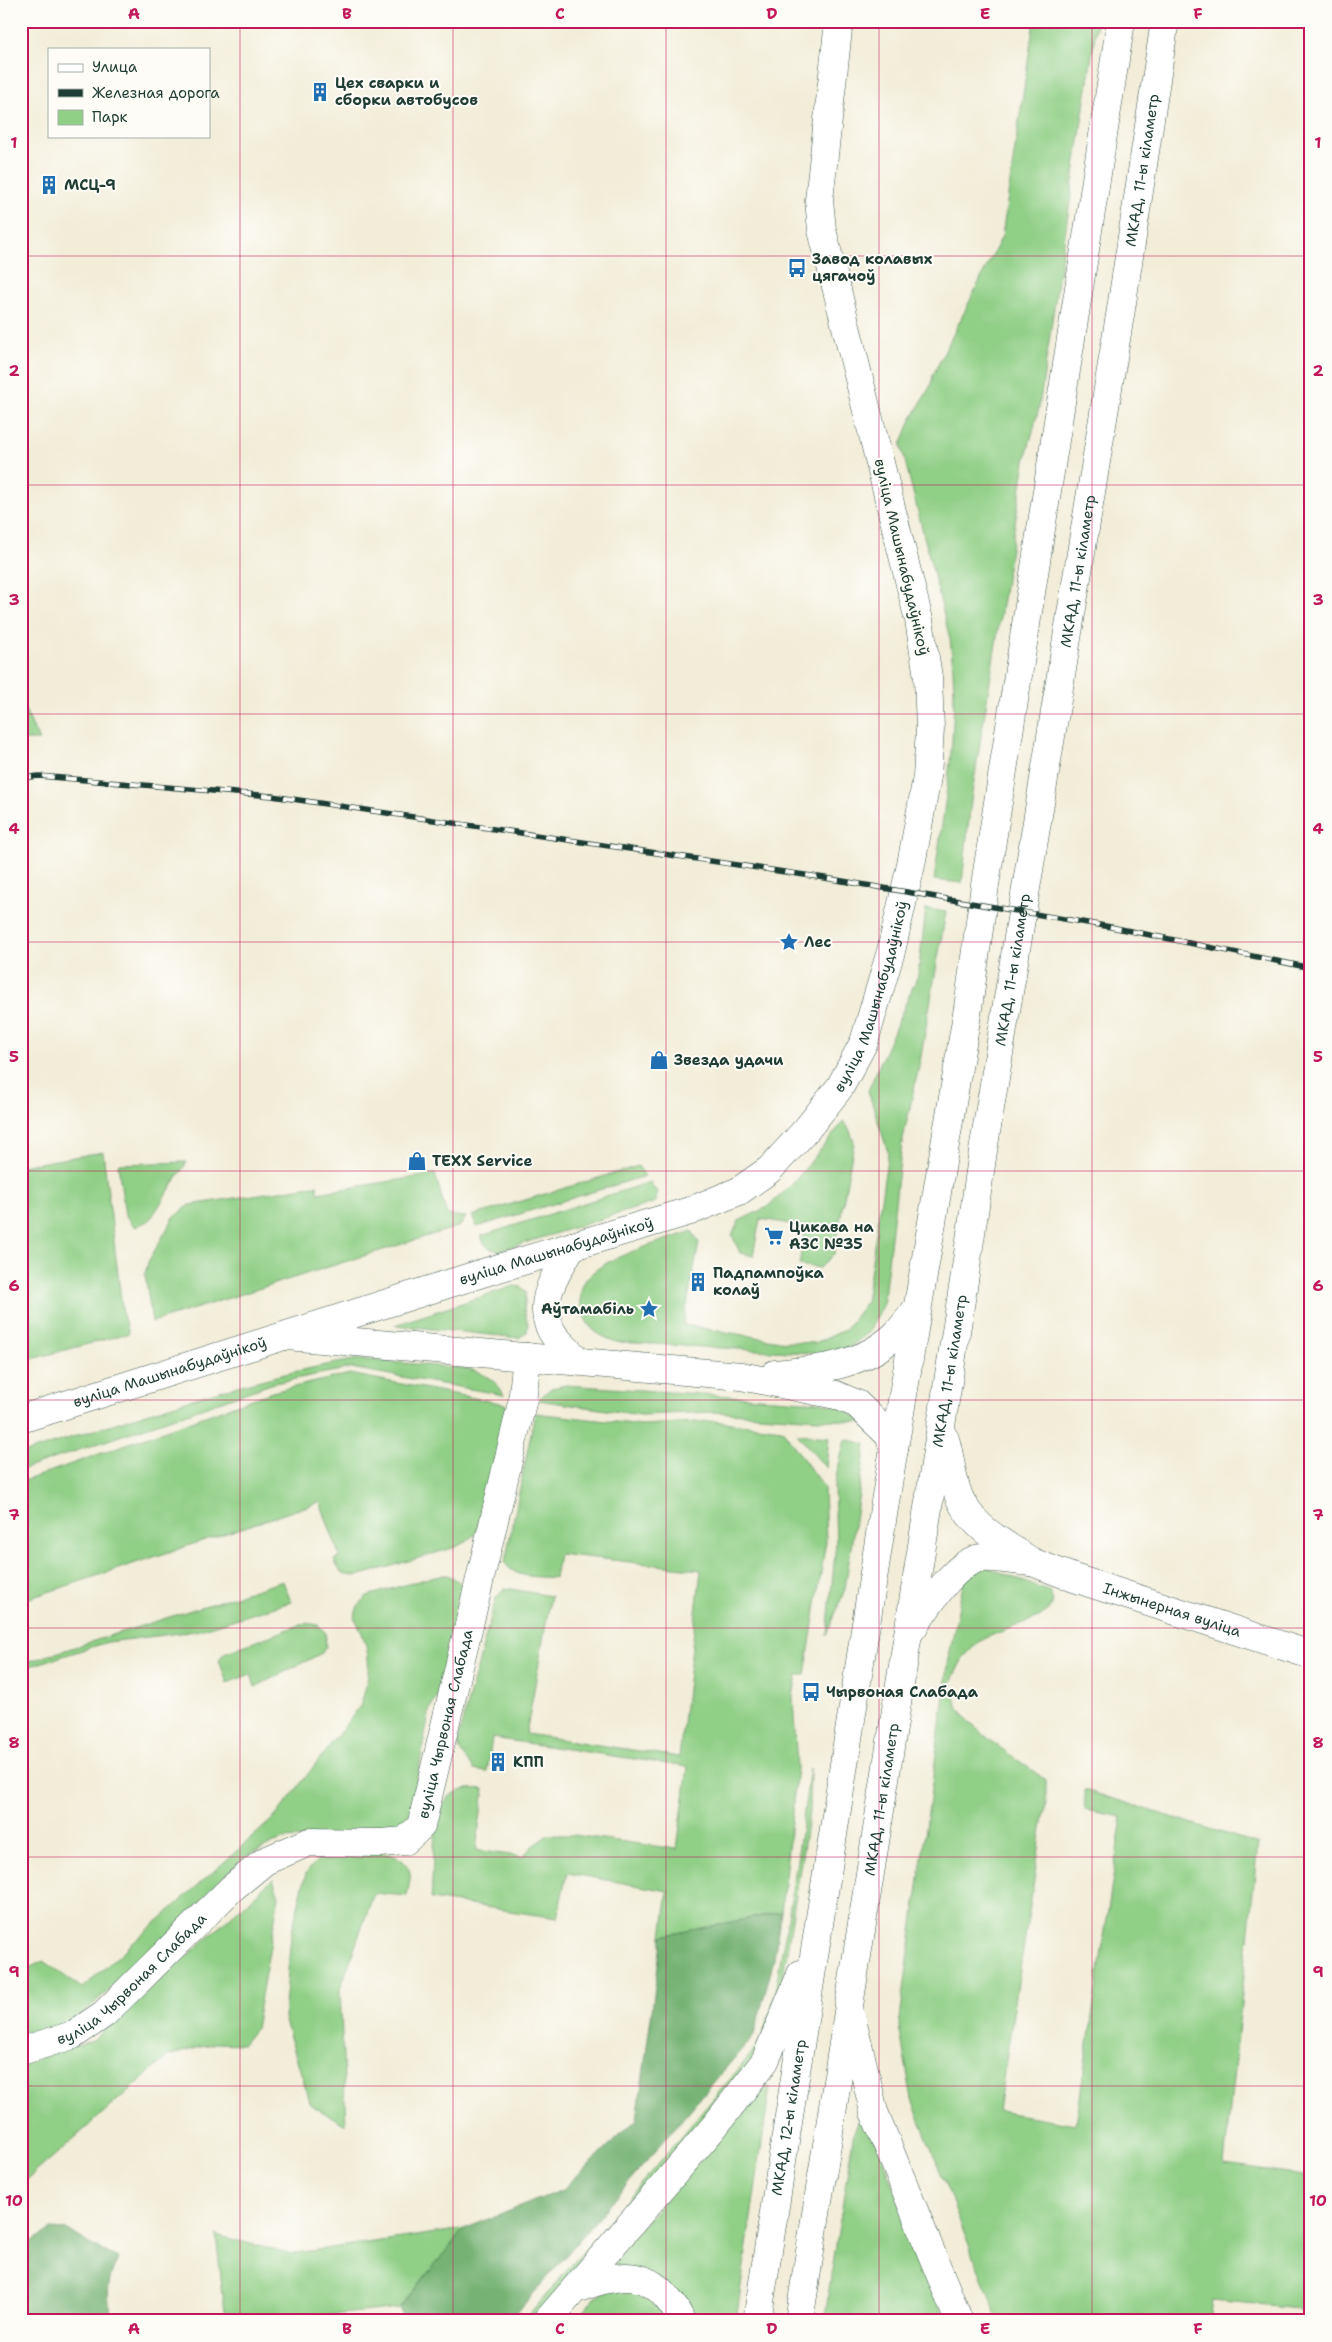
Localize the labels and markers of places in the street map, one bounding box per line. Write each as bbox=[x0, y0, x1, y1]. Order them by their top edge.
place label: Цех сварки и сборки автобусов bbox=[335, 73, 478, 110]
building icon: Цех сварки и сборки автобусов bbox=[309, 81, 331, 103]
building icon: МСЦ-9 bbox=[38, 174, 60, 196]
place label: МСЦ-9 bbox=[64, 175, 116, 195]
place label: Завод колавых цягачоў bbox=[812, 249, 933, 286]
bus stop icon: Завод колавых цягачоў bbox=[786, 257, 808, 279]
place icon: Лес bbox=[778, 931, 800, 953]
place label: Лес bbox=[804, 932, 831, 952]
shop icon: Звезда удачи bbox=[648, 1049, 670, 1071]
place label: Звезда удачи bbox=[674, 1050, 784, 1070]
shop icon: TEXX Service bbox=[406, 1150, 428, 1172]
place label: TEXX Service bbox=[432, 1151, 532, 1171]
place label: Цикава на АЗС №35 bbox=[789, 1217, 874, 1254]
supermarket icon: Цикава на АЗС №35 bbox=[763, 1225, 785, 1247]
place label: Падпампоўка колаў bbox=[713, 1263, 825, 1300]
building icon: Падпампоўка колаў bbox=[687, 1271, 709, 1293]
place icon: Аўтамабіль bbox=[638, 1298, 660, 1320]
place label: Аўтамабіль bbox=[541, 1299, 634, 1319]
bus stop icon: Чырвоная Слабада bbox=[800, 1681, 822, 1703]
place label: Чырвоная Слабада bbox=[826, 1682, 979, 1702]
building icon: КПП bbox=[487, 1751, 509, 1773]
place label: КПП bbox=[513, 1752, 544, 1772]

